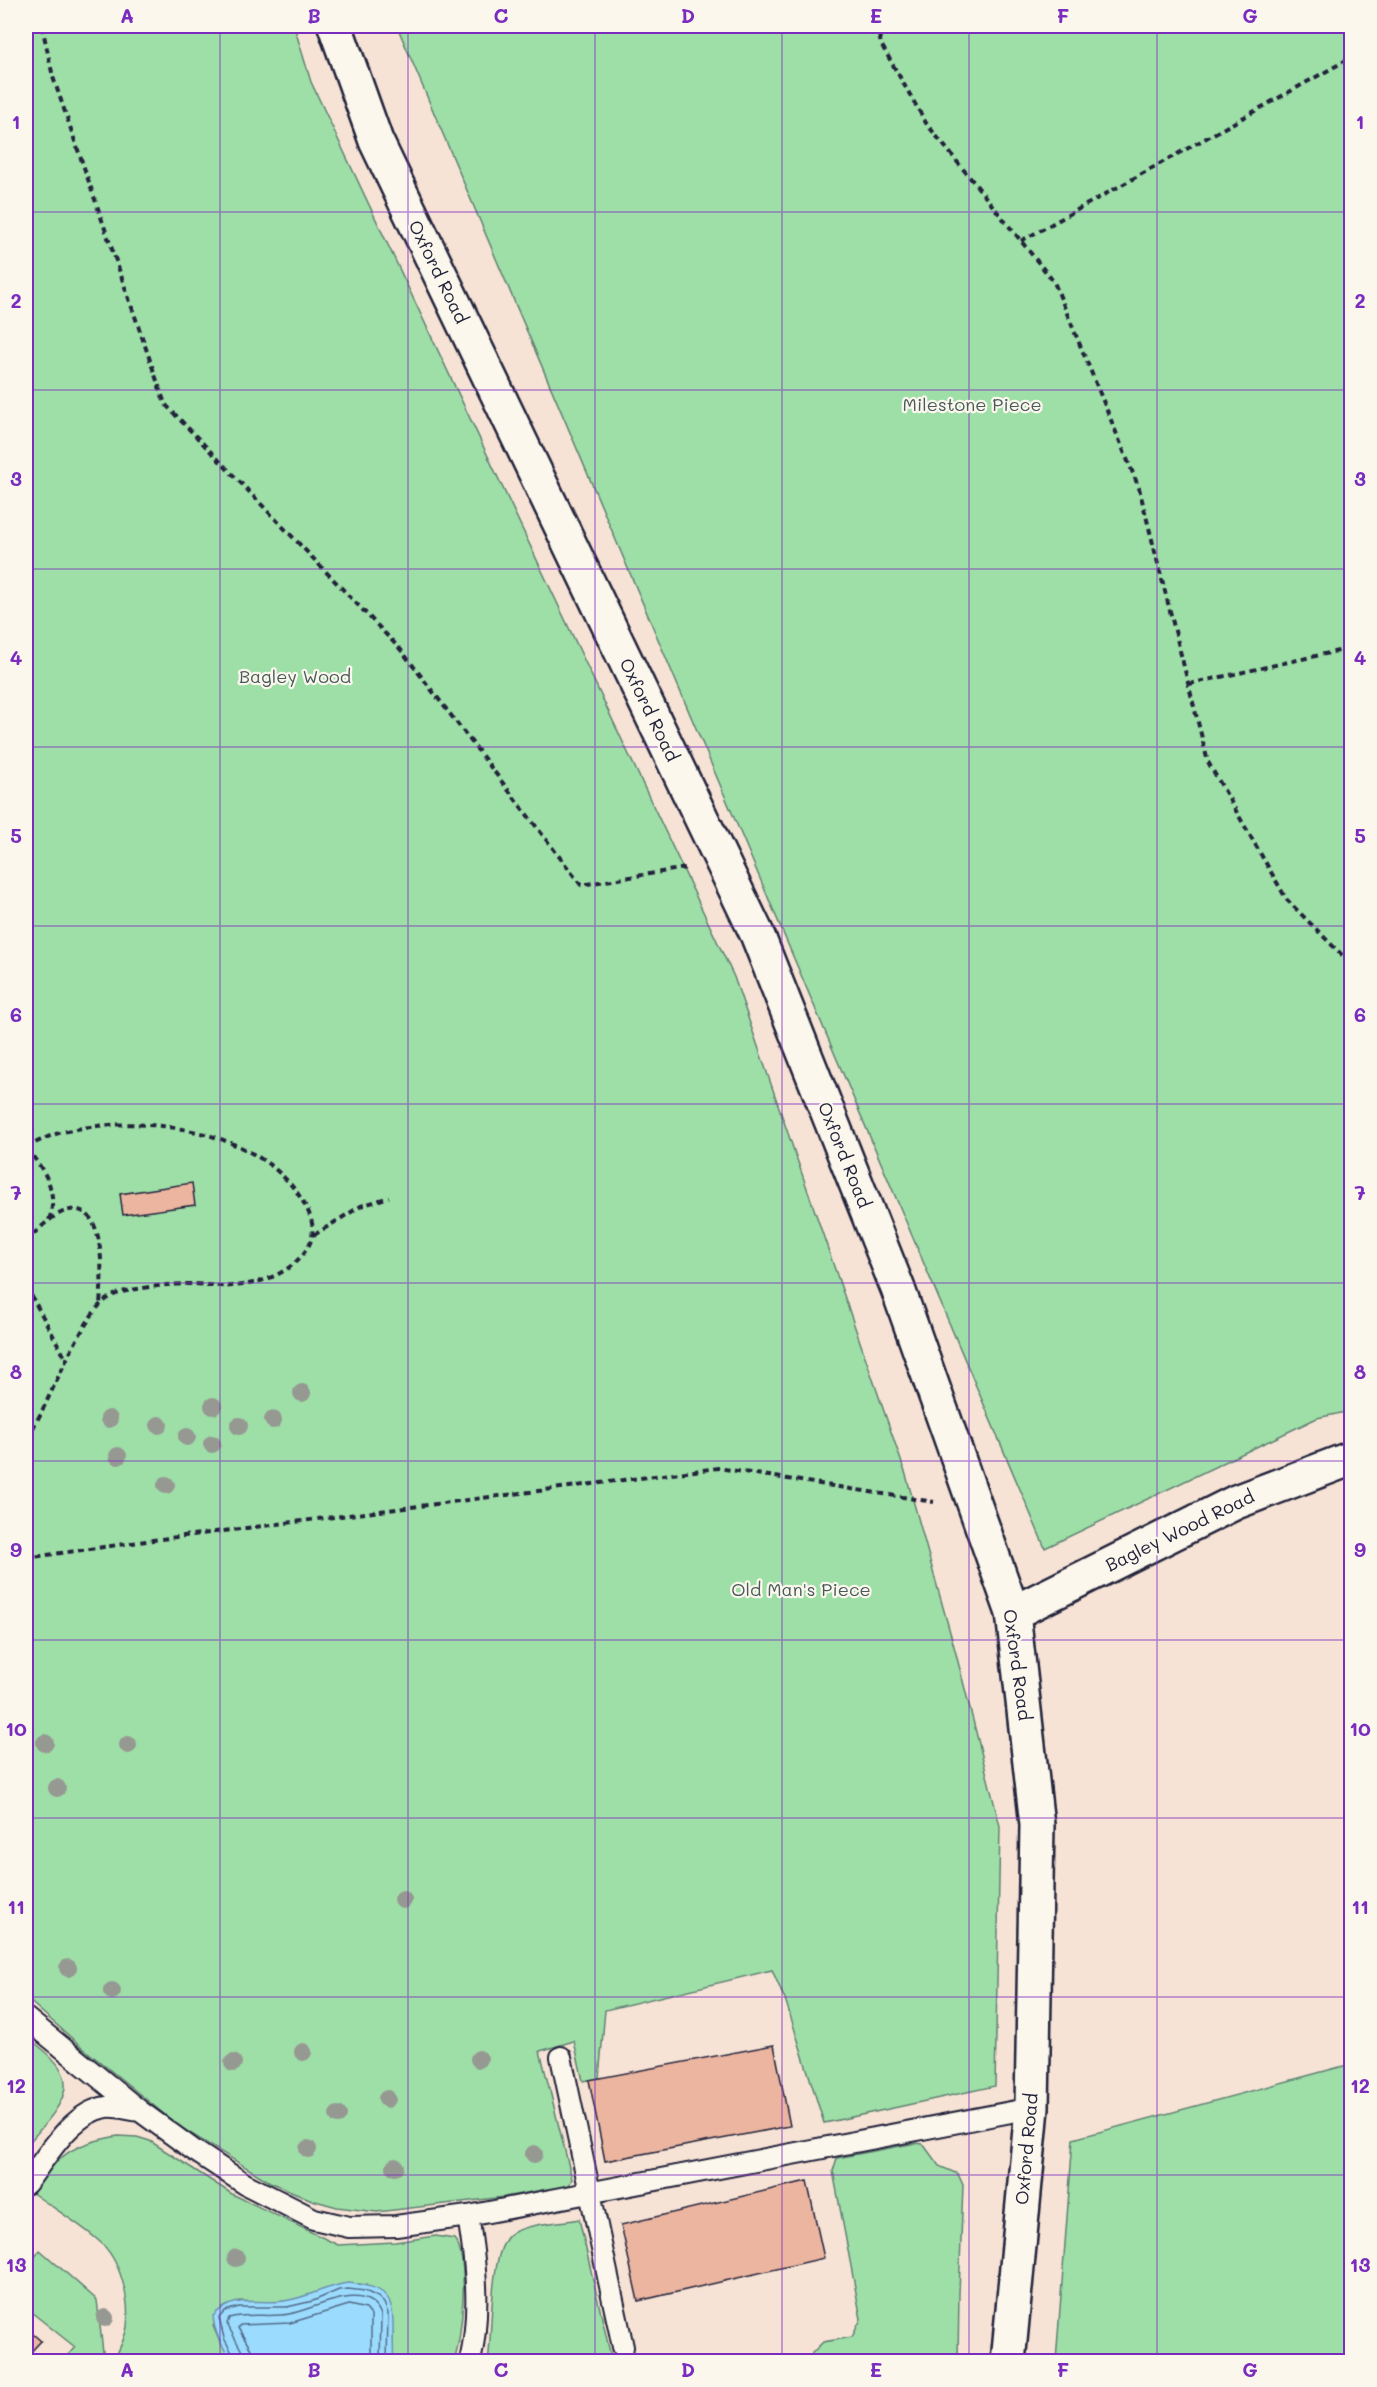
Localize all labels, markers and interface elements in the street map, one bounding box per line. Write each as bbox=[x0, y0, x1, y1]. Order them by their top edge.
text: A bbox=[120, 2, 134, 28]
text: B bbox=[307, 2, 321, 28]
text: C bbox=[494, 2, 509, 28]
text: D bbox=[681, 2, 695, 28]
text: E bbox=[870, 2, 882, 28]
text: F bbox=[1057, 2, 1070, 28]
text: G bbox=[1242, 2, 1258, 28]
text: 1 bbox=[12, 108, 20, 134]
text: 1 bbox=[1356, 108, 1364, 134]
street label: Oxford Road bbox=[404, 216, 474, 327]
text: 2 bbox=[10, 287, 22, 313]
text: 2 bbox=[1354, 287, 1366, 313]
park label: Milestone Piece bbox=[902, 392, 1042, 416]
text: 3 bbox=[10, 465, 22, 491]
text: 3 bbox=[1354, 465, 1366, 491]
text: 4 bbox=[10, 644, 23, 670]
text: 4 bbox=[1354, 644, 1367, 670]
street label: Oxford Road bbox=[615, 654, 685, 765]
park label: Bagley Wood bbox=[239, 664, 351, 688]
text: 5 bbox=[10, 822, 22, 848]
text: 5 bbox=[1354, 822, 1366, 848]
text: 6 bbox=[10, 1001, 22, 1027]
text: 6 bbox=[1354, 1001, 1366, 1027]
street label: Oxford Road bbox=[813, 1098, 877, 1211]
text: 7 bbox=[10, 1179, 22, 1205]
text: 7 bbox=[1354, 1179, 1366, 1205]
text: 8 bbox=[10, 1358, 22, 1384]
text: 8 bbox=[1354, 1358, 1366, 1384]
street label: Bagley Wood Road bbox=[1101, 1484, 1258, 1577]
text: 9 bbox=[10, 1536, 22, 1562]
text: 9 bbox=[1354, 1536, 1366, 1562]
park label: Old Man's Piece bbox=[731, 1577, 871, 1601]
street label: Oxford Road bbox=[998, 1608, 1038, 1722]
text: 10 bbox=[5, 1715, 27, 1741]
text: 10 bbox=[1349, 1715, 1371, 1741]
text: 11 bbox=[7, 1893, 25, 1919]
text: 11 bbox=[1351, 1893, 1369, 1919]
text: 12 bbox=[6, 2072, 26, 2098]
text: 12 bbox=[1350, 2072, 1370, 2098]
street label: Oxford Road bbox=[1009, 2092, 1043, 2206]
text: 13 bbox=[6, 2251, 26, 2277]
text: 13 bbox=[1350, 2251, 1370, 2277]
text: A bbox=[120, 2356, 134, 2382]
text: B bbox=[307, 2356, 321, 2382]
text: C bbox=[494, 2356, 509, 2382]
text: D bbox=[681, 2356, 695, 2382]
text: E bbox=[870, 2356, 882, 2382]
text: F bbox=[1057, 2356, 1070, 2382]
text: G bbox=[1242, 2356, 1258, 2382]

